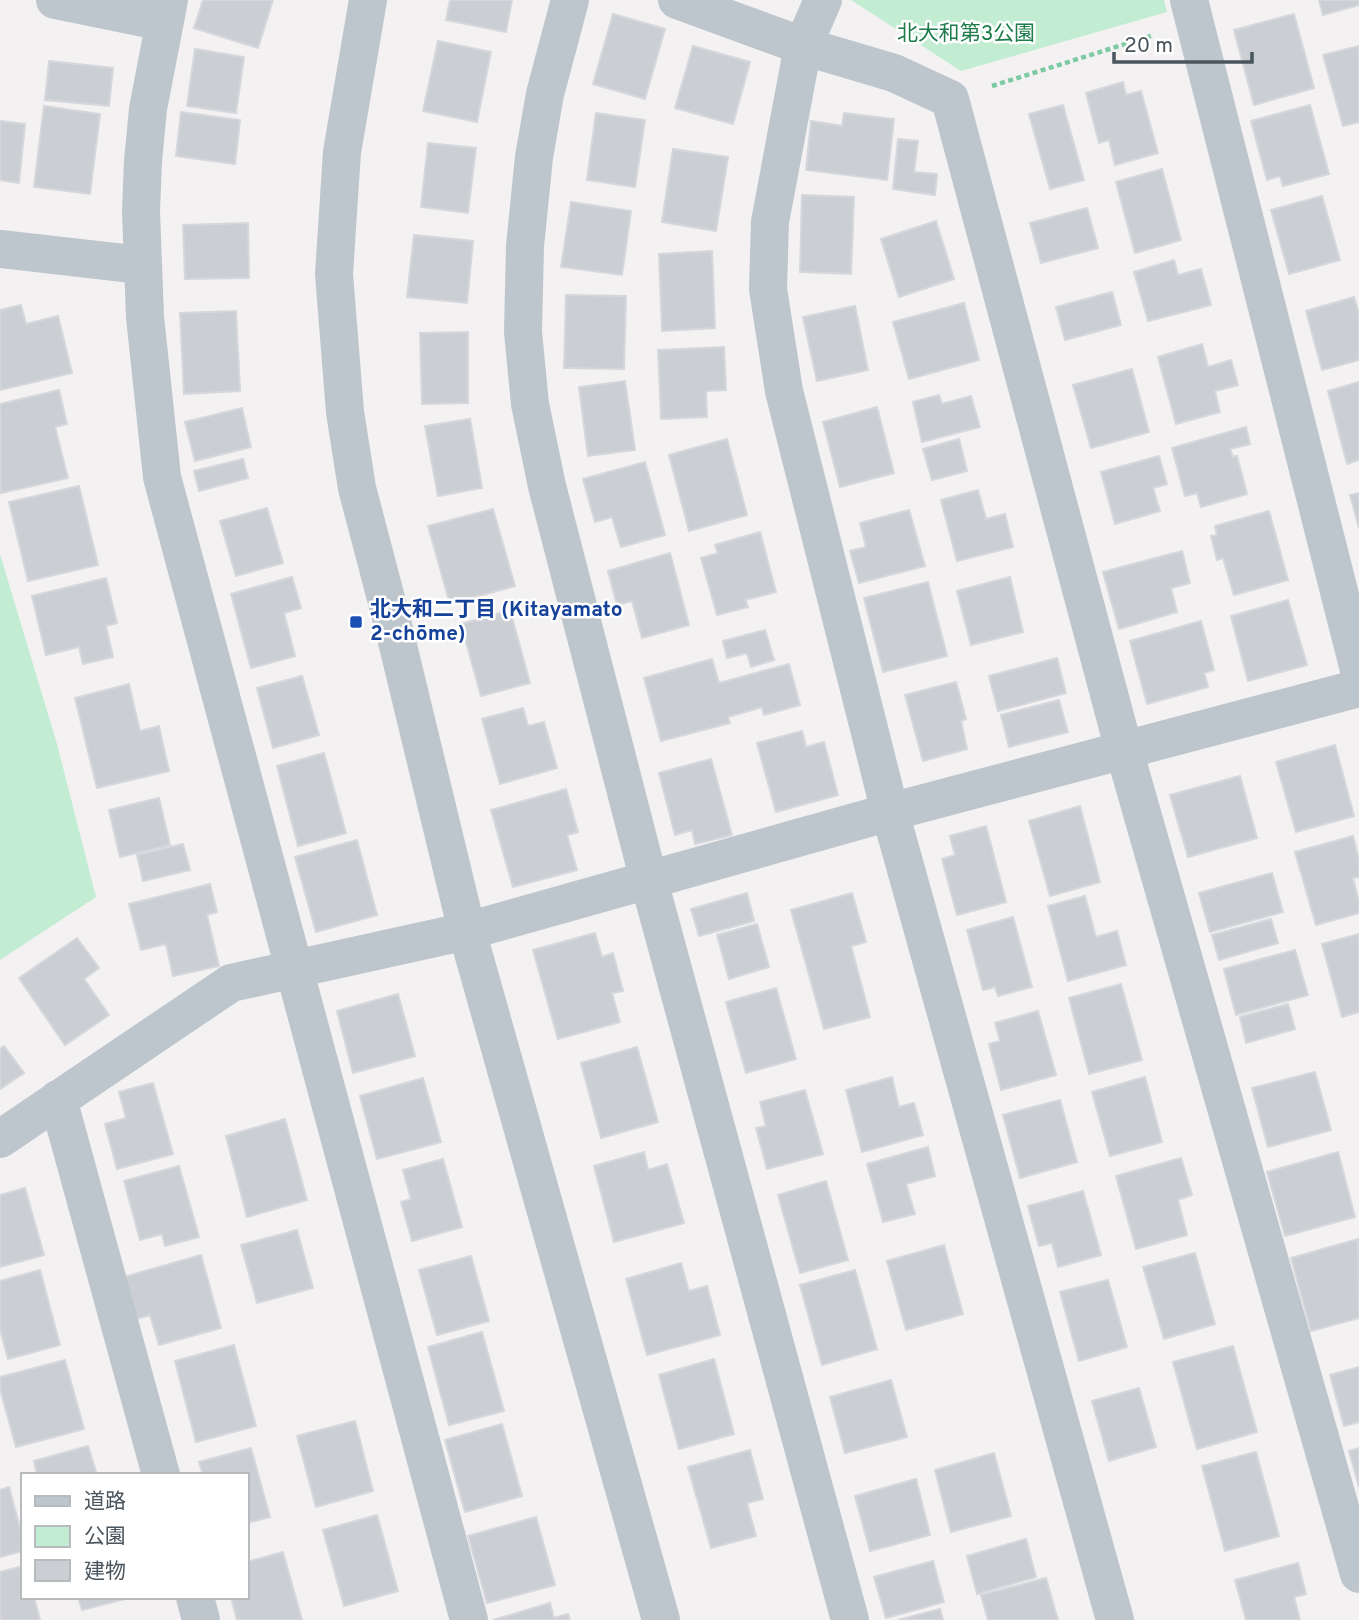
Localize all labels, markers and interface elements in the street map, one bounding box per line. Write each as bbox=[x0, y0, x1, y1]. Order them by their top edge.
park label: 北大和第3公園 bbox=[897, 21, 1035, 48]
scale bar bbox=[1114, 21, 1252, 65]
text: 20 m bbox=[1124, 33, 1173, 60]
place label: 北大和二丁目 (Kitayamato 2-chōme) bbox=[370, 597, 623, 648]
marker: 北大和二丁目 (Kitayamato 2-chōme) bbox=[348, 614, 364, 630]
legend bbox=[21, 1473, 248, 1599]
text: 道路 bbox=[84, 1489, 126, 1516]
text: 公園 bbox=[84, 1524, 126, 1551]
text: 建物 bbox=[84, 1559, 126, 1586]

